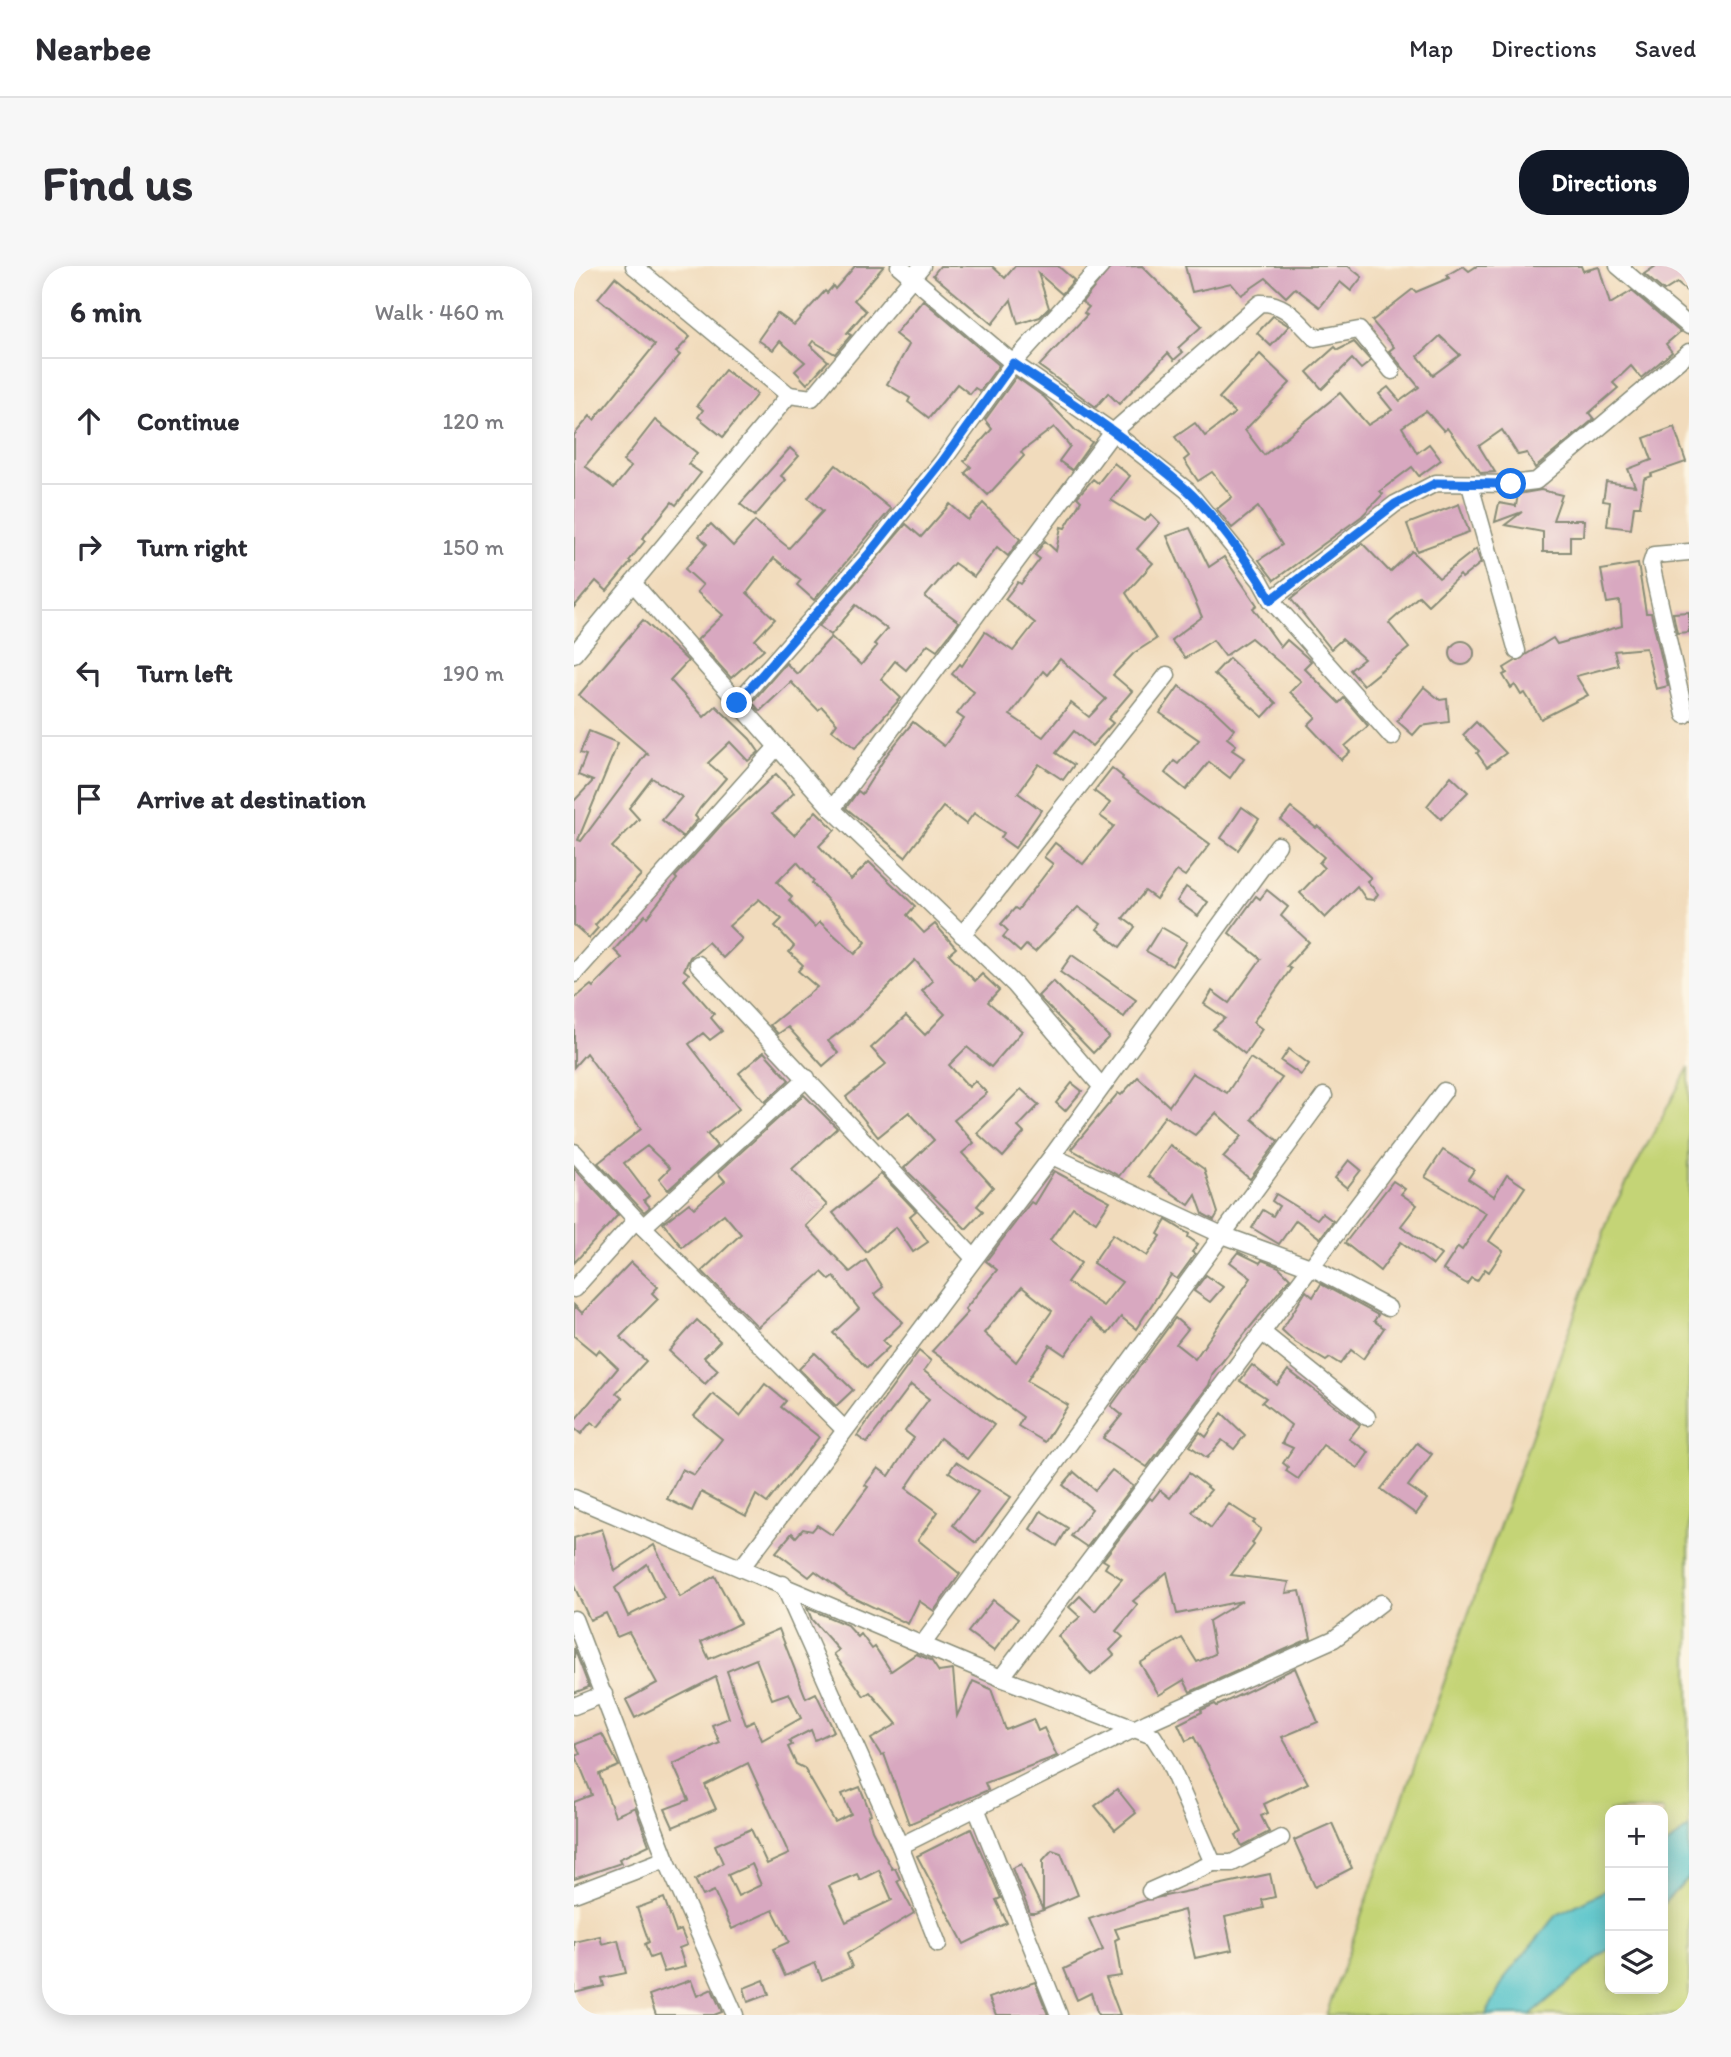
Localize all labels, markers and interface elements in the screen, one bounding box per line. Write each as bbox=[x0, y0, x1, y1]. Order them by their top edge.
text: Nearbee bbox=[35, 29, 151, 68]
text: Map bbox=[1409, 34, 1453, 63]
text: Directions bbox=[1491, 34, 1597, 63]
text: Saved bbox=[1635, 34, 1696, 63]
button: Directions bbox=[1519, 150, 1689, 215]
text: Find us bbox=[42, 153, 193, 212]
text: 6 min bbox=[70, 293, 142, 330]
text: Walk · 460 m bbox=[374, 298, 504, 326]
icon: ahead bbox=[70, 402, 108, 440]
text: Continue bbox=[137, 405, 240, 437]
text: 120 m bbox=[443, 407, 504, 435]
route start bbox=[1495, 468, 1526, 499]
icon: right bbox=[70, 528, 108, 566]
text: Turn right bbox=[137, 531, 248, 563]
text: 150 m bbox=[443, 533, 504, 561]
icon: left bbox=[70, 654, 108, 692]
text: Turn left bbox=[137, 657, 233, 689]
text: 190 m bbox=[443, 659, 504, 687]
route end bbox=[721, 687, 752, 718]
icon: arrive bbox=[70, 780, 108, 818]
text: Arrive at destination bbox=[137, 783, 366, 815]
map controls bbox=[1605, 1805, 1668, 1994]
button: + bbox=[1605, 1805, 1668, 1868]
button: − bbox=[1605, 1868, 1668, 1931]
button: layers bbox=[1605, 1931, 1668, 1994]

